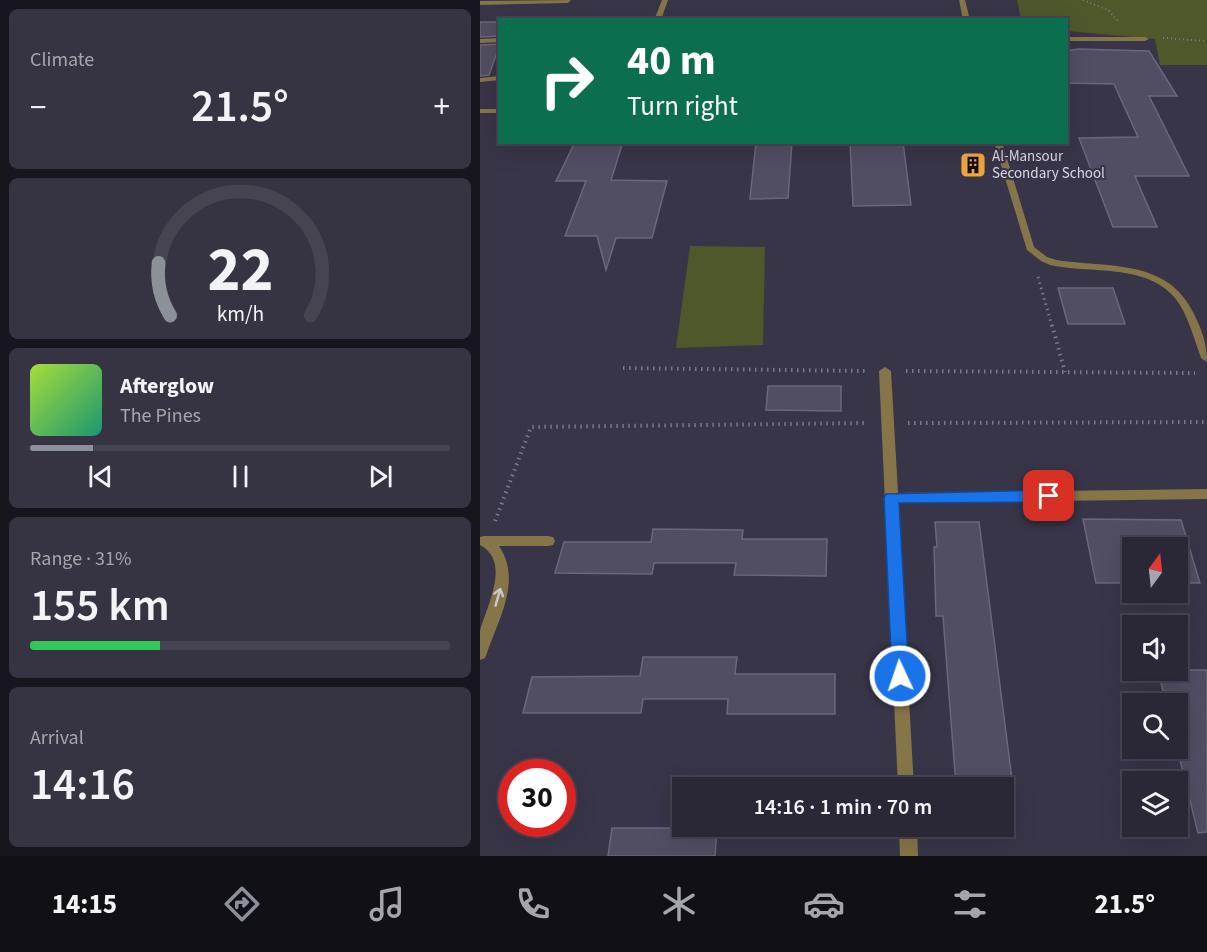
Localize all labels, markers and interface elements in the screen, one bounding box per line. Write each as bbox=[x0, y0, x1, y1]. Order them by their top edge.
text: 40 m bbox=[627, 31, 716, 91]
icon: right bbox=[528, 42, 606, 120]
text: Climate bbox=[30, 46, 94, 74]
text: 21.5° bbox=[191, 75, 289, 139]
text: − bbox=[30, 84, 46, 131]
text: + bbox=[434, 84, 450, 131]
text: Turn right bbox=[627, 87, 738, 126]
place label: Al-Mansour Secondary School bbox=[992, 146, 1105, 184]
building icon: Al-Mansour Secondary School bbox=[958, 150, 988, 180]
text: 22 bbox=[207, 226, 273, 315]
text: km/h bbox=[216, 299, 264, 330]
text: Afterglow bbox=[120, 370, 214, 402]
text: The Pines bbox=[120, 402, 201, 430]
icon: previous bbox=[84, 460, 117, 493]
icon: pause bbox=[224, 460, 257, 493]
icon: next bbox=[364, 460, 397, 493]
pin bbox=[1023, 470, 1074, 521]
icon: arrive bbox=[1032, 479, 1065, 512]
north arrow bbox=[1122, 537, 1188, 603]
map controls bbox=[1122, 537, 1188, 837]
text: Range · 31% bbox=[30, 545, 131, 573]
text: 155 km bbox=[30, 574, 170, 638]
one-way arrow bbox=[493, 588, 504, 607]
button: sound bbox=[1122, 615, 1188, 681]
position arrow bbox=[868, 644, 932, 708]
button: search bbox=[1122, 693, 1188, 759]
text: Arrival bbox=[30, 724, 84, 752]
text: 14:16 bbox=[30, 753, 135, 817]
speed limit sign: 30 bbox=[498, 759, 576, 837]
button: layers bbox=[1122, 771, 1188, 837]
text: 14:16 · 1 min · 70 m bbox=[754, 791, 932, 823]
icon: directions bbox=[221, 883, 263, 925]
icon: music bbox=[366, 883, 408, 925]
icon: phone bbox=[512, 883, 554, 925]
icon: climate bbox=[658, 883, 700, 925]
icon: car bbox=[803, 883, 845, 925]
icon: filters bbox=[949, 883, 991, 925]
text: 14:15 bbox=[52, 885, 117, 924]
text: 21.5° bbox=[1094, 885, 1155, 924]

